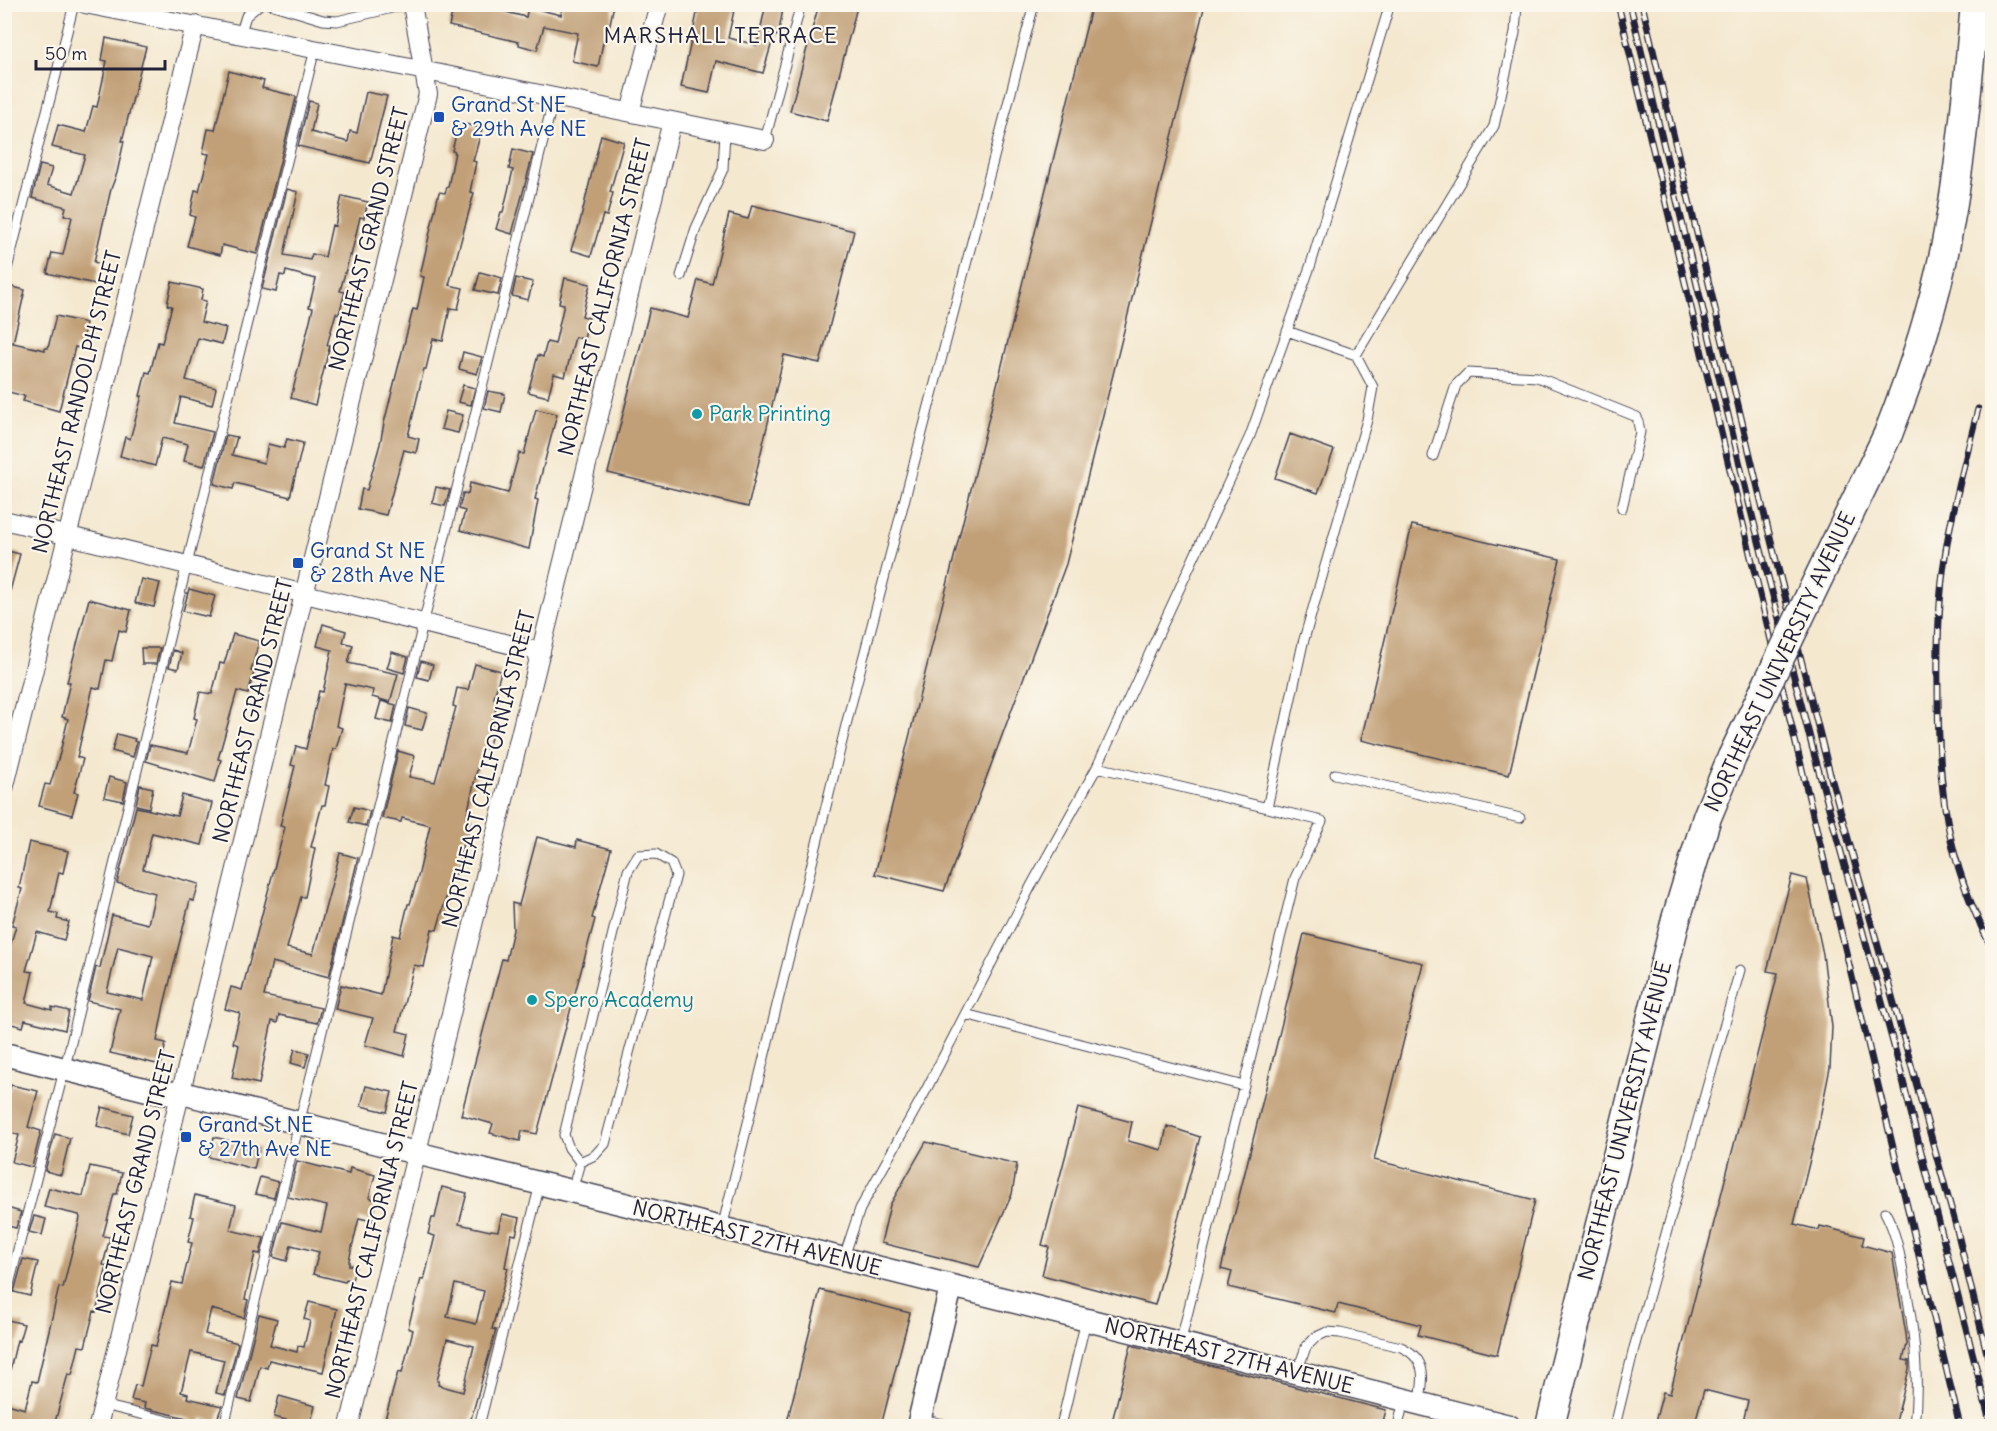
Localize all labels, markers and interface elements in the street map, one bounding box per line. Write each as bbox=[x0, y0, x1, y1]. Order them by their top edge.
district label: MARSHALL TERRACE bbox=[603, 21, 839, 49]
scale bar bbox=[36, 33, 165, 71]
text: 50 m bbox=[45, 42, 87, 65]
place label: Grand St NE & 29th Ave NE bbox=[451, 91, 587, 142]
street label: NORTHEAST GRAND STREET bbox=[323, 104, 414, 374]
marker: Grand St NE & 29th Ave NE bbox=[432, 110, 446, 124]
street label: NORTHEAST CALIFORNIA STREET bbox=[552, 135, 657, 458]
street label: NORTHEAST RANDOLPH STREET bbox=[26, 248, 127, 556]
place label: Park Printing bbox=[709, 400, 831, 427]
marker: Park Printing bbox=[690, 407, 704, 421]
street label: NORTHEAST UNIVERSITY AVENUE bbox=[1698, 507, 1861, 816]
place label: Grand St NE & 28th Ave NE bbox=[310, 537, 446, 588]
marker: Grand St NE & 28th Ave NE bbox=[291, 556, 305, 570]
street label: NORTHEAST GRAND STREET bbox=[207, 576, 298, 846]
street label: NORTHEAST CALIFORNIA STREET bbox=[436, 607, 541, 930]
street label: NORTHEAST UNIVERSITY AVENUE bbox=[1572, 958, 1677, 1283]
place label: Spero Academy bbox=[544, 986, 694, 1013]
marker: Spero Academy bbox=[525, 993, 539, 1007]
street label: NORTHEAST GRAND STREET bbox=[90, 1047, 181, 1317]
street label: NORTHEAST CALIFORNIA STREET bbox=[319, 1078, 424, 1401]
place label: Grand St NE & 27th Ave NE bbox=[198, 1111, 332, 1162]
marker: Grand St NE & 27th Ave NE bbox=[179, 1130, 193, 1144]
street label: NORTHEAST 27TH AVENUE bbox=[630, 1194, 884, 1282]
street label: NORTHEAST 27TH AVENUE bbox=[1102, 1312, 1356, 1400]

